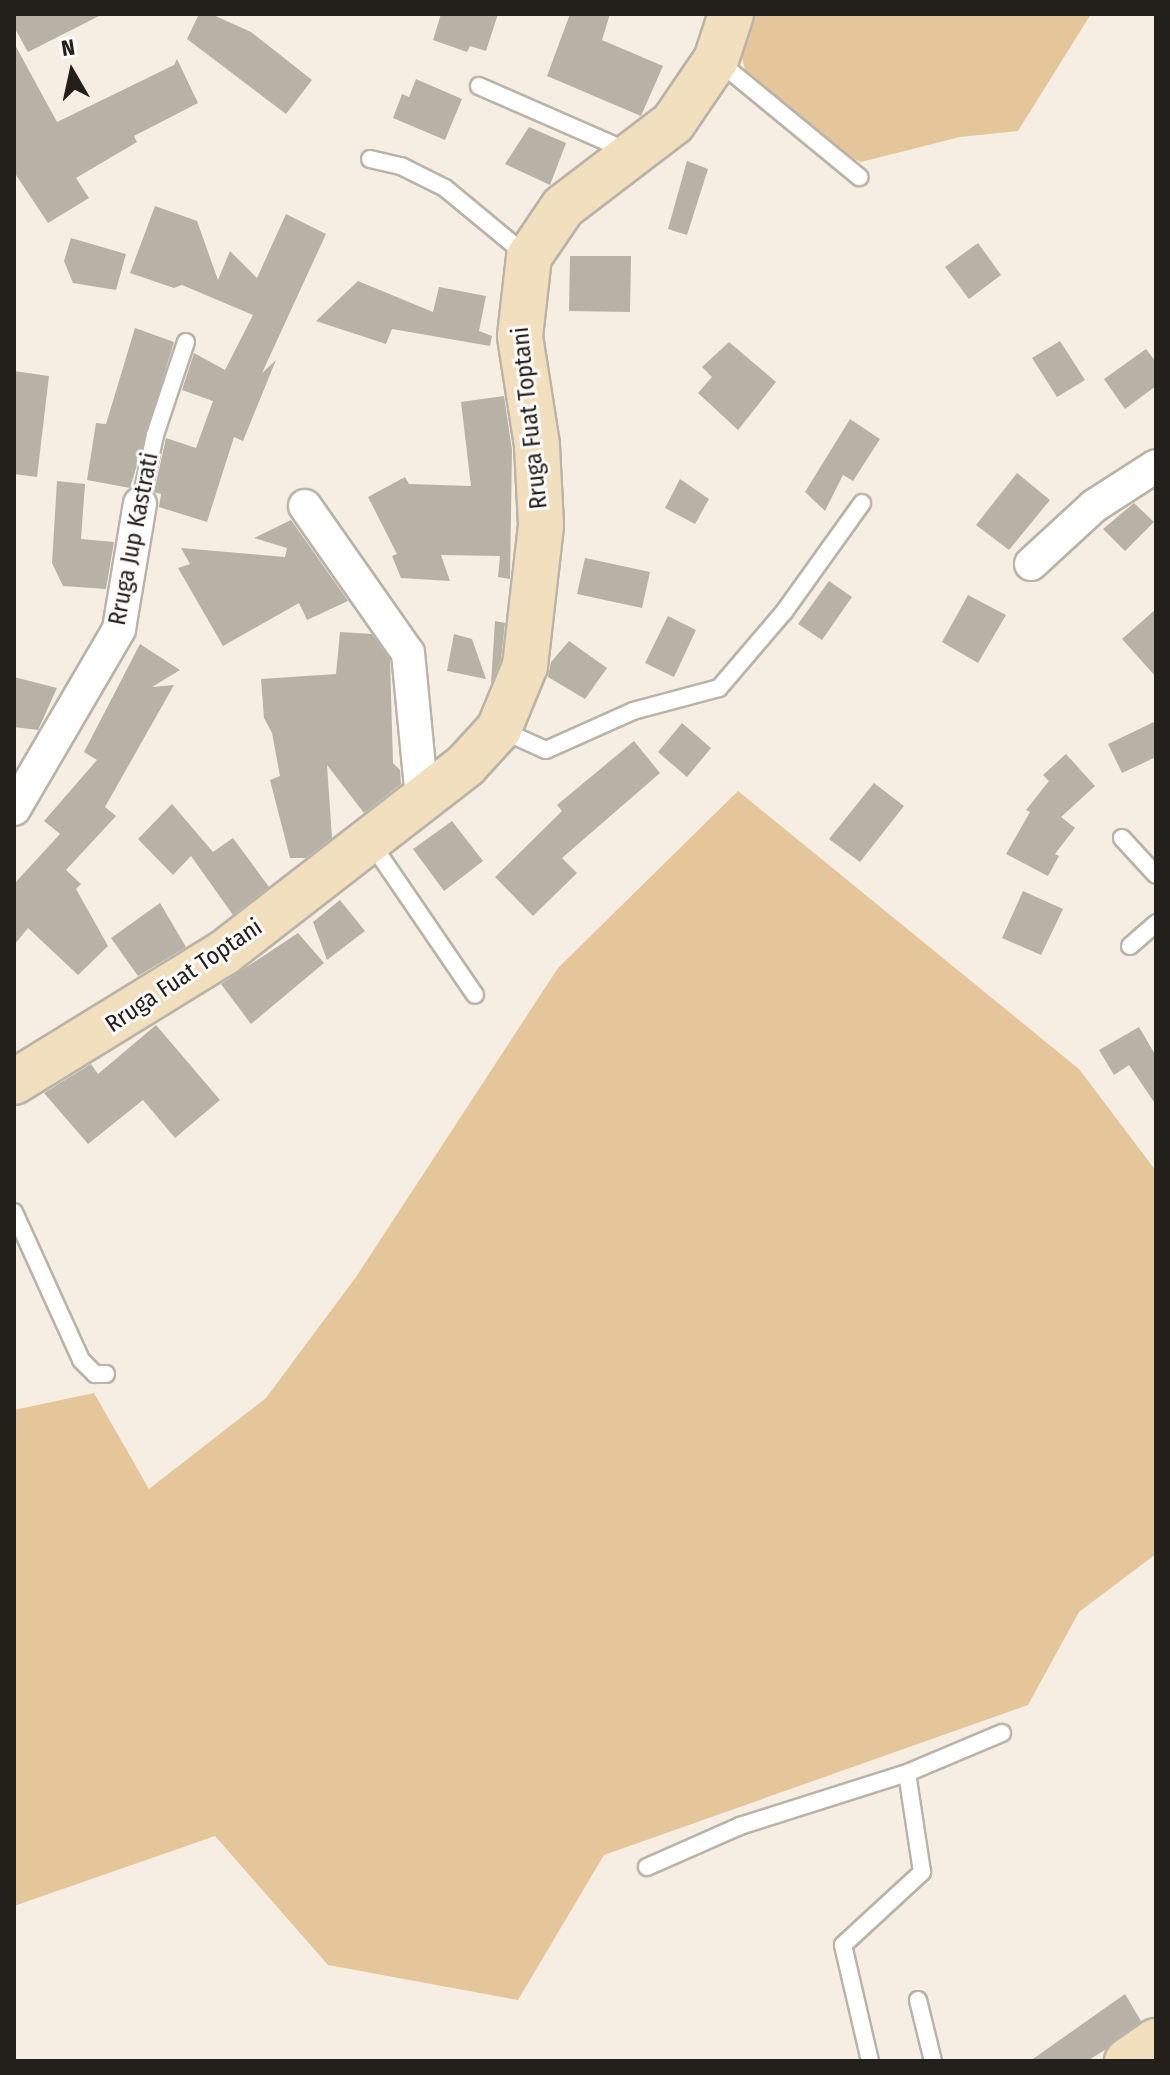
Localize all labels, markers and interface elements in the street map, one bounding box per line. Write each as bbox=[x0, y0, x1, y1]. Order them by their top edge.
north arrow bbox=[32, 32, 112, 112]
text: N bbox=[60, 33, 77, 62]
street label: Rruga Fuat Toptani bbox=[506, 326, 554, 510]
street label: Rruga Jup Kastrati bbox=[103, 450, 165, 628]
street label: Rruga Fuat Toptani bbox=[100, 913, 268, 1039]

